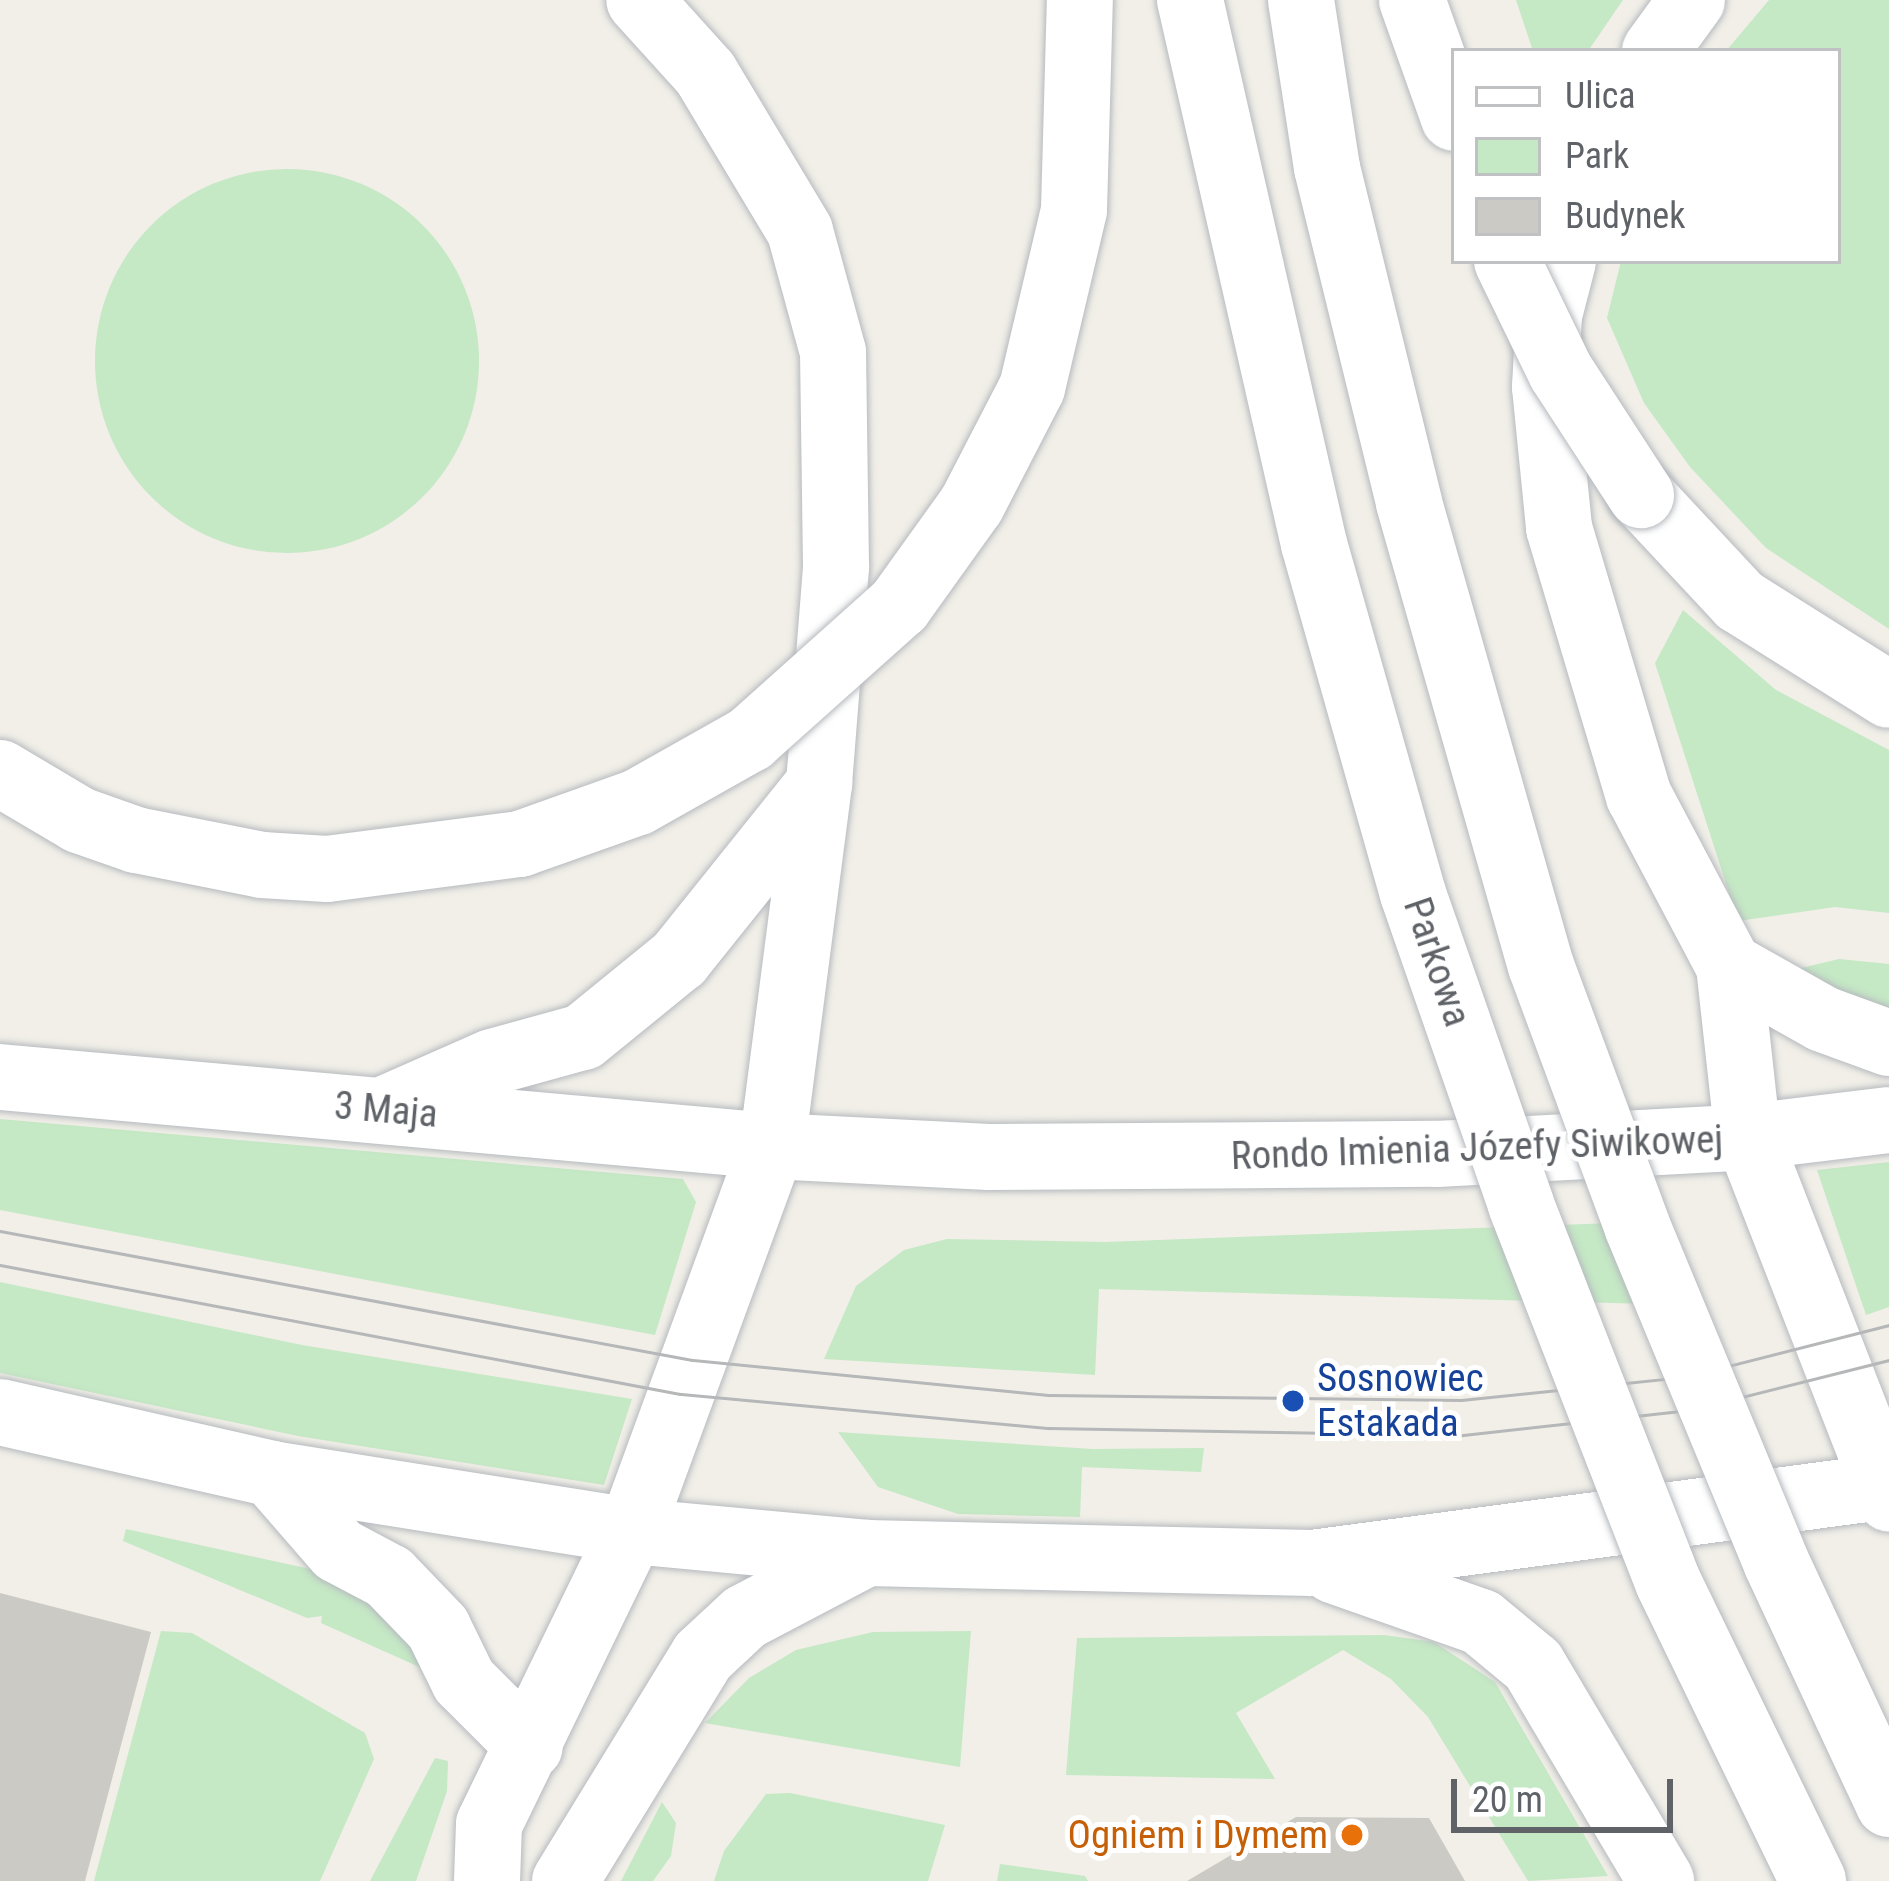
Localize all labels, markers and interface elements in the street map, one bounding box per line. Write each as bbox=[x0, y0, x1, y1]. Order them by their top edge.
legend bbox=[1451, 48, 1841, 264]
text: Ulica bbox=[1565, 75, 1636, 117]
text: Park bbox=[1565, 135, 1629, 177]
text: Budynek bbox=[1565, 195, 1685, 237]
street label: Parkowa bbox=[1393, 891, 1481, 1033]
street label: 3 Maja bbox=[332, 1082, 440, 1138]
street label: Rondo Imienia Józefy Siwikowej bbox=[1230, 1116, 1724, 1180]
place label: Sosnowiec Estakada bbox=[1317, 1356, 1484, 1447]
marker: Sosnowiec Estakada bbox=[1280, 1388, 1306, 1414]
scale bar bbox=[1457, 1755, 1679, 1829]
text: 20 m bbox=[1472, 1779, 1543, 1821]
place label: Ogniem i Dymem bbox=[1067, 1812, 1328, 1858]
marker: Ogniem i Dymem bbox=[1339, 1822, 1365, 1848]

